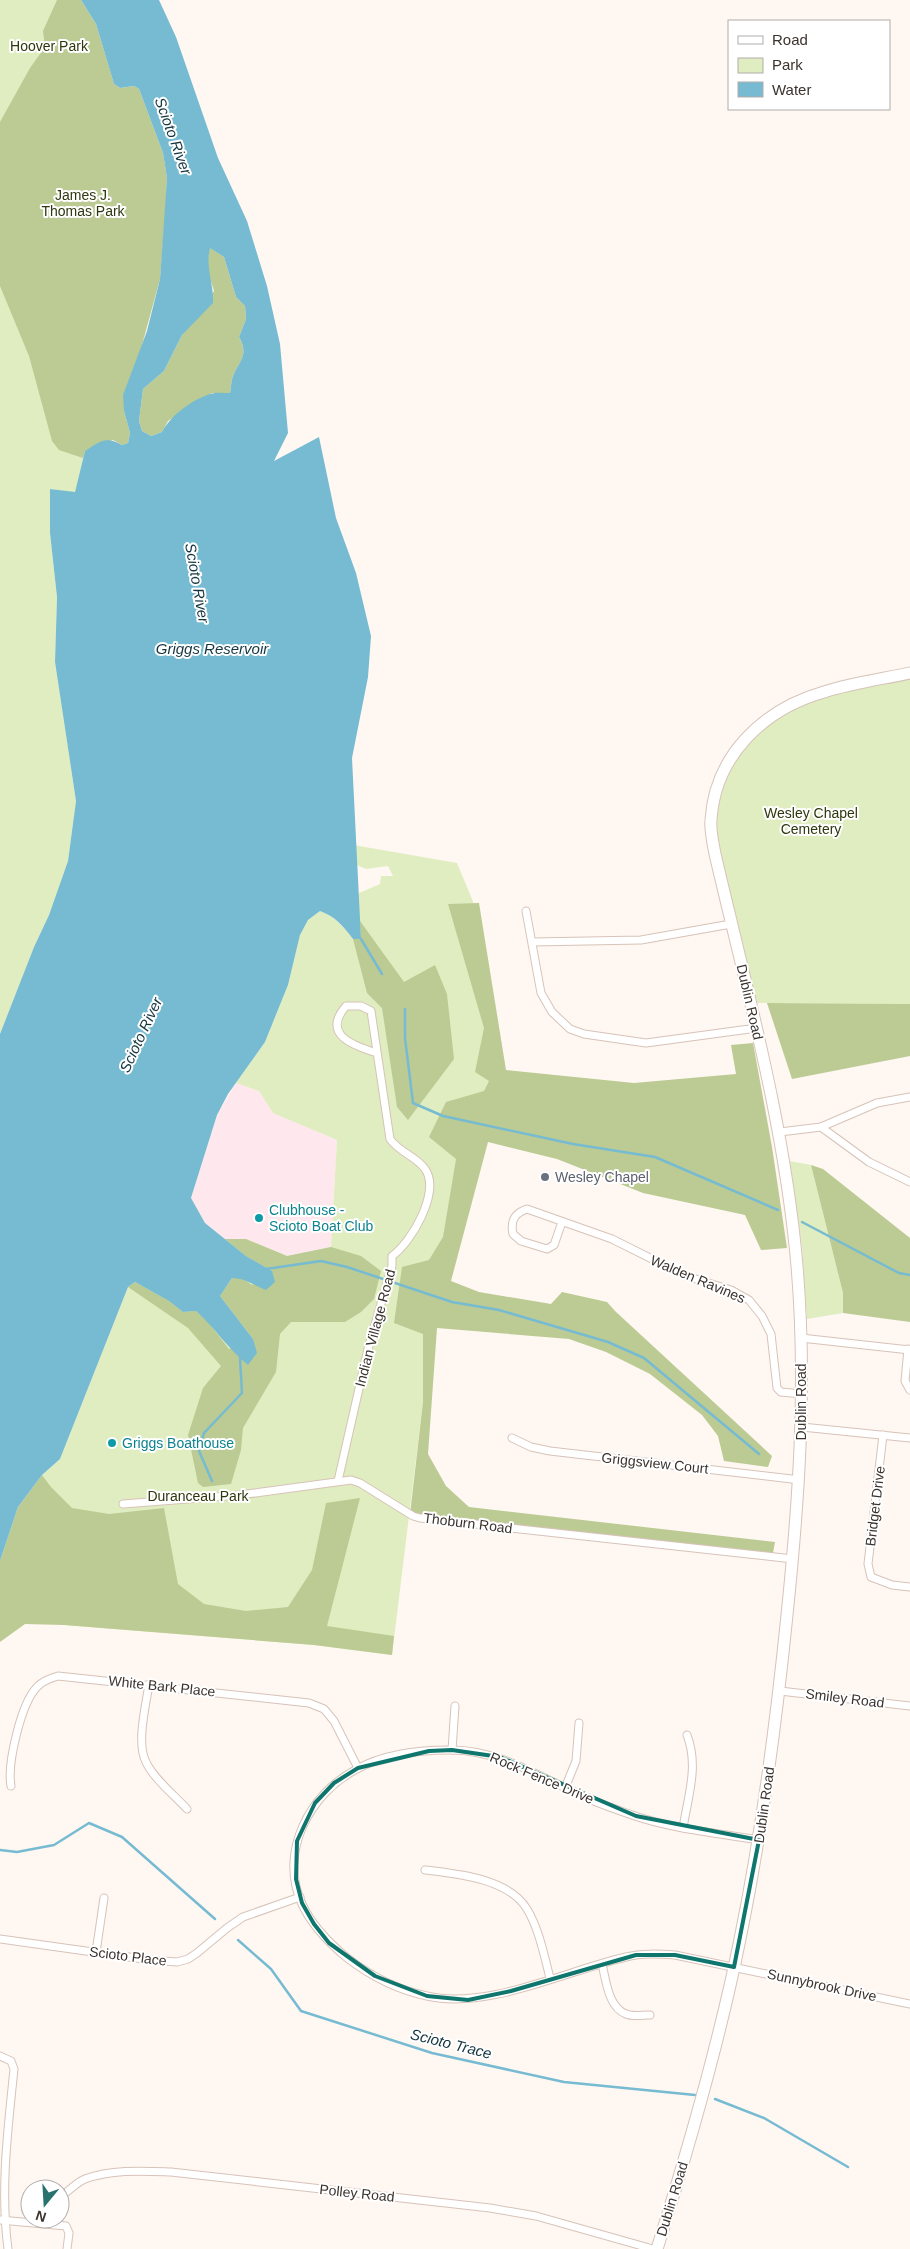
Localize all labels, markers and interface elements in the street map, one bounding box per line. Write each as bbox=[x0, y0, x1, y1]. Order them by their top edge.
legend bbox=[728, 20, 890, 110]
text: Road bbox=[772, 31, 808, 48]
park label: Hoover Park bbox=[10, 38, 89, 54]
text: Park bbox=[772, 56, 803, 73]
text: Water bbox=[772, 81, 811, 98]
water label: Scioto River bbox=[152, 95, 196, 178]
park label: James J. Thomas Park bbox=[41, 187, 126, 219]
water label: Scioto River bbox=[182, 542, 213, 625]
water label: Griggs Reservoir bbox=[156, 640, 269, 657]
park label: Wesley Chapel Cemetery bbox=[764, 805, 858, 837]
street label: Dublin Road bbox=[734, 963, 766, 1041]
water label: Scioto River bbox=[116, 994, 166, 1075]
place label: Wesley Chapel bbox=[555, 1169, 649, 1185]
marker: Wesley Chapel bbox=[539, 1171, 551, 1183]
place label: Clubhouse - Scioto Boat Club bbox=[269, 1202, 373, 1234]
marker: Clubhouse - Scioto Boat Club bbox=[253, 1212, 265, 1224]
street label: Walden Ravines bbox=[648, 1252, 748, 1306]
street label: Indian Village Road bbox=[352, 1267, 398, 1389]
street label: Dublin Road bbox=[793, 1363, 809, 1441]
place label: Griggs Boathouse bbox=[122, 1435, 234, 1451]
marker: Griggs Boathouse bbox=[106, 1437, 118, 1449]
street label: Griggsview Court bbox=[601, 1449, 709, 1477]
street label: Bridget Drive bbox=[862, 1465, 888, 1547]
park label: Duranceau Park bbox=[147, 1488, 250, 1504]
street label: Thoburn Road bbox=[423, 1510, 513, 1536]
street label: White Bark Place bbox=[108, 1672, 216, 1700]
street label: Smiley Road bbox=[805, 1685, 885, 1711]
street label: Rock Fence Drive bbox=[488, 1749, 597, 1807]
street label: Dublin Road bbox=[751, 1766, 777, 1844]
street label: Scioto Place bbox=[88, 1943, 168, 1969]
street label: Sunnybrook Drive bbox=[766, 1966, 878, 2004]
water label: Scioto Trace bbox=[409, 2025, 493, 2062]
street label: Dublin Road bbox=[653, 2160, 691, 2238]
north arrow bbox=[20, 2179, 70, 2229]
street label: Polley Road bbox=[319, 2181, 395, 2205]
text: N bbox=[34, 2207, 48, 2226]

